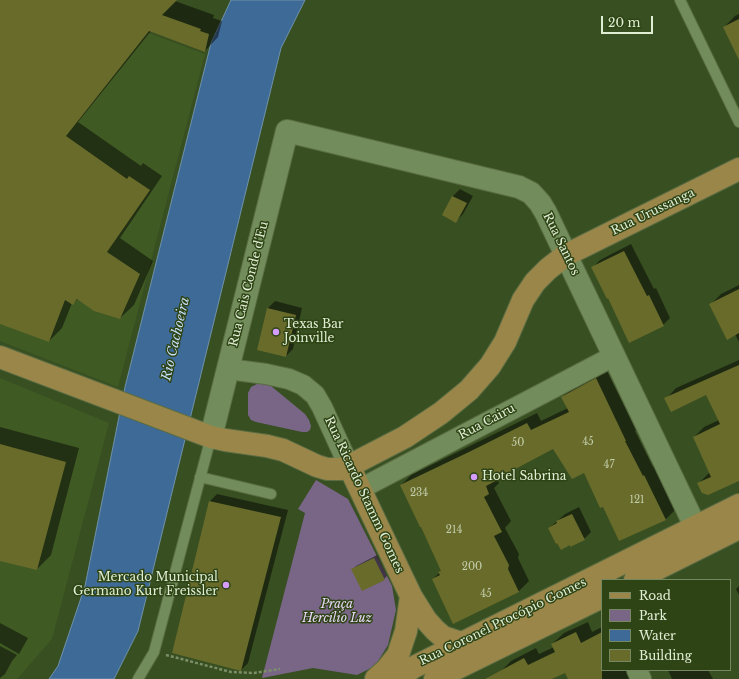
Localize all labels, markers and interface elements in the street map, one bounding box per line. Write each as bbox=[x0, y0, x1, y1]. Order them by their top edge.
scale bar bbox=[603, 8, 655, 34]
text: 20 m bbox=[608, 15, 640, 30]
street label: Rua Urussanga bbox=[609, 186, 697, 238]
street label: Rua Santos bbox=[540, 210, 582, 278]
street label: Rua Cais Conde d'Eu bbox=[226, 220, 272, 348]
water label: Rio Cachoeira bbox=[159, 296, 193, 382]
place label: Texas Bar Joinville bbox=[284, 318, 344, 346]
marker: Texas Bar Joinville bbox=[271, 327, 281, 337]
street label: Rua Cairu bbox=[456, 401, 518, 443]
street label: Rua Ricardo Stamm Gomes bbox=[321, 415, 407, 575]
house number: 45 bbox=[582, 436, 594, 448]
house number: 50 bbox=[512, 437, 524, 449]
house number: 47 bbox=[604, 459, 614, 471]
place label: Hotel Sabrina bbox=[482, 470, 566, 484]
marker: Hotel Sabrina bbox=[469, 472, 479, 482]
house number: 234 bbox=[410, 487, 428, 499]
house number: 121 bbox=[629, 494, 645, 506]
house number: 214 bbox=[446, 524, 462, 536]
house number: 200 bbox=[462, 561, 482, 573]
place label: Mercado Municipal Germano Kurt Freissler bbox=[73, 571, 218, 599]
street label: Rua Coronel Procópio Gomes bbox=[417, 575, 589, 669]
legend bbox=[601, 579, 731, 671]
marker: Mercado Municipal Germano Kurt Freissler bbox=[221, 580, 231, 590]
house number: 45 bbox=[480, 588, 492, 600]
text: Road bbox=[639, 588, 671, 603]
park label: Praça Hercílio Luz bbox=[302, 598, 372, 626]
text: Park bbox=[639, 608, 667, 623]
text: Water bbox=[639, 628, 676, 643]
text: Building bbox=[639, 648, 692, 663]

